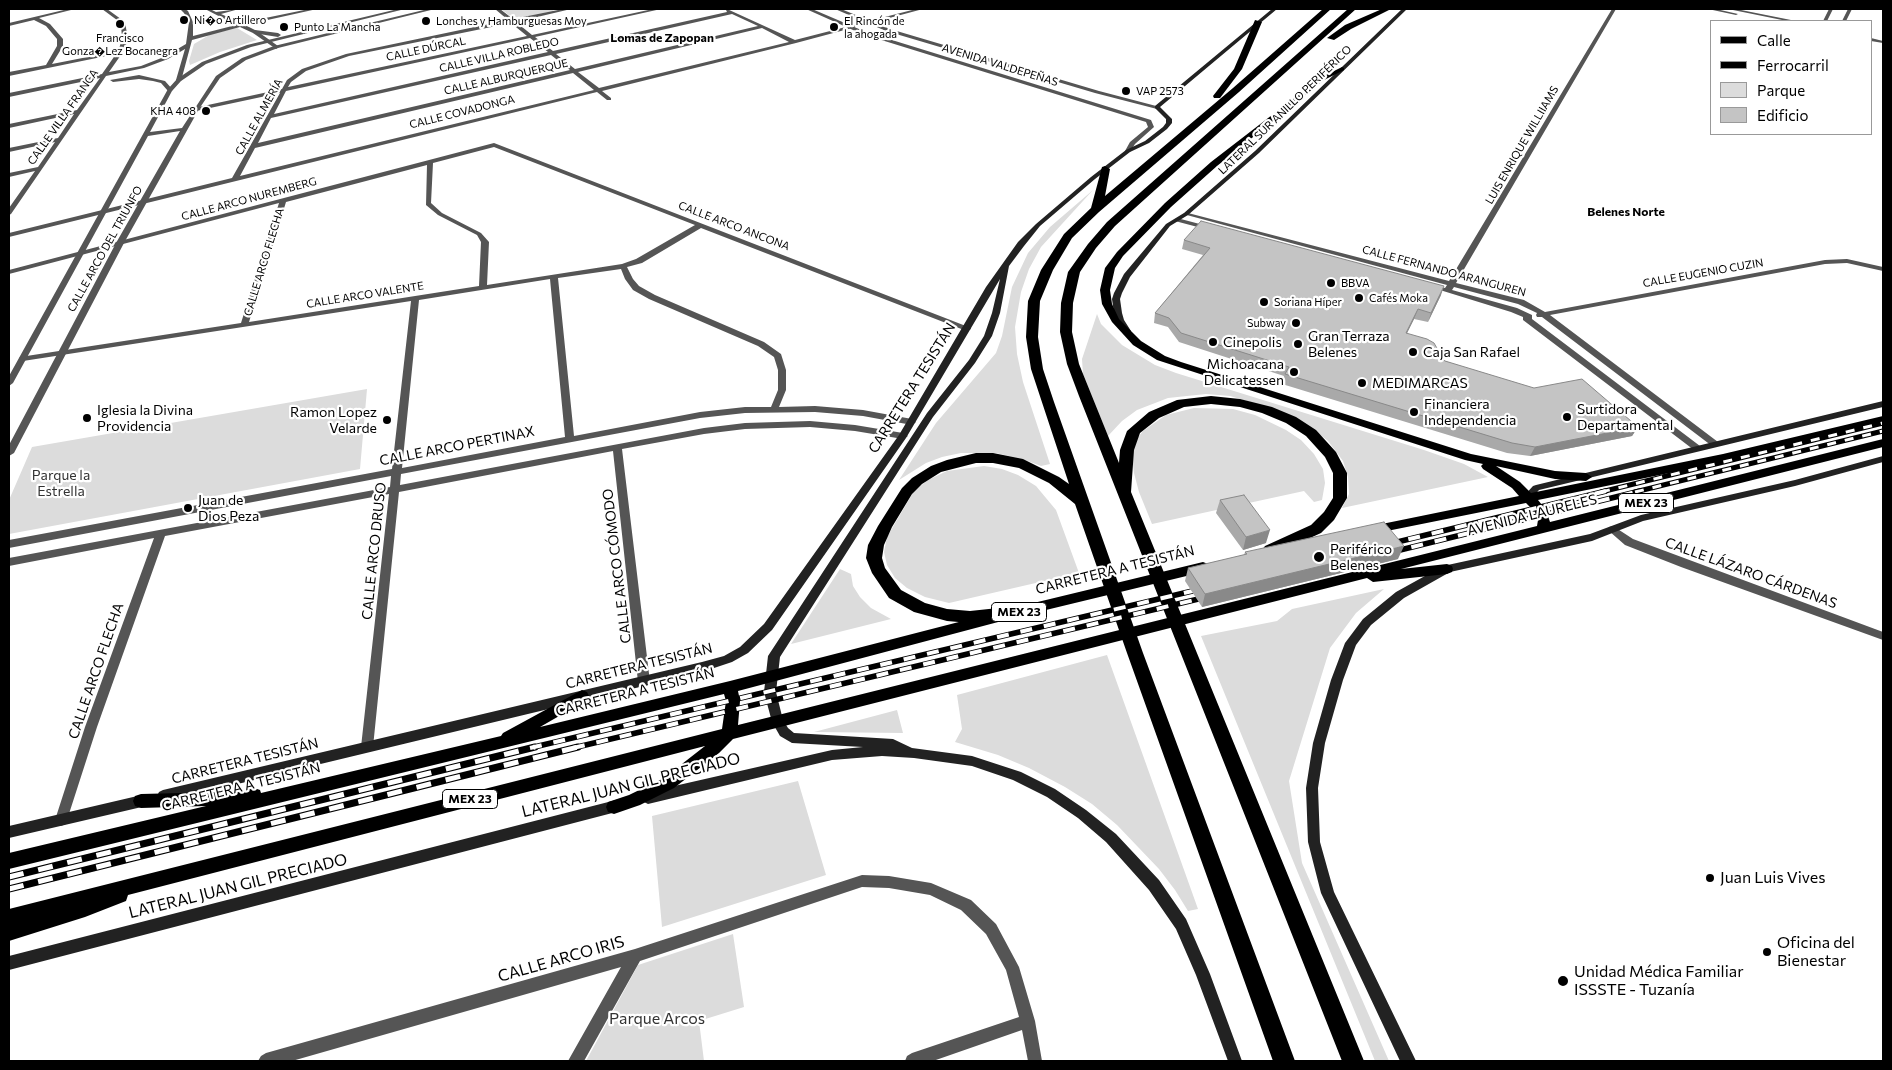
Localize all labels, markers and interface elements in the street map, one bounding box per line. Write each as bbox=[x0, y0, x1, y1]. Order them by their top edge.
place label: Ni�o Artillero bbox=[194, 13, 266, 27]
marker: Ni�o Artillero bbox=[178, 14, 190, 26]
place label: Lonches y Hamburguesas Moy bbox=[436, 14, 587, 28]
place label: El Rincón de la ahogada bbox=[844, 14, 905, 40]
marker: Lonches y Hamburguesas Moy bbox=[420, 15, 432, 27]
marker: Francisco Gonza�Lez Bocanegra bbox=[114, 18, 126, 30]
place label: Punto La Mancha bbox=[294, 20, 381, 34]
legend bbox=[1710, 20, 1872, 135]
marker: Punto La Mancha bbox=[278, 21, 290, 33]
marker: El Rincón de la ahogada bbox=[828, 21, 840, 33]
place label: Francisco Gonza�Lez Bocanegra bbox=[62, 31, 178, 57]
district label: Lomas de Zapopan bbox=[610, 31, 714, 45]
text: Calle bbox=[1757, 31, 1791, 49]
street label: CALLE DÚRCAL bbox=[385, 34, 467, 64]
street label: CALLE VILLA ROBLEDO bbox=[438, 35, 560, 75]
street label: AVENIDA VALDEPEÑAS bbox=[940, 41, 1060, 89]
street label: LATERAL SUR ANILLO PERIFÉRICO bbox=[1216, 43, 1354, 177]
street label: CALLE ALBURQUERQUE bbox=[443, 56, 569, 98]
text: Ferrocarril bbox=[1757, 56, 1829, 74]
street label: CALLE VILLA FRANCA bbox=[25, 67, 101, 167]
street label: CALLE ALMERÍA bbox=[233, 76, 285, 158]
text: Parque bbox=[1757, 81, 1805, 99]
place label: VAP 2573 bbox=[1136, 84, 1184, 98]
street label: LUIS ENRIQUE WILLIIAMS bbox=[1483, 84, 1561, 206]
marker: VAP 2573 bbox=[1120, 85, 1132, 97]
street label: CALLE COVADONGA bbox=[408, 93, 516, 131]
place label: KHA 408 bbox=[150, 104, 196, 118]
marker: KHA 408 bbox=[200, 105, 212, 117]
text: Edificio bbox=[1757, 106, 1808, 124]
street label: CALLE ARCO NUREMBERG bbox=[180, 175, 318, 223]
street label: CALLE ARCO DEL TRIUNFO bbox=[65, 184, 145, 314]
street label: CALLE ARCO ANCONA bbox=[677, 199, 791, 253]
district label: Belenes Norte bbox=[1587, 205, 1665, 219]
street label: CALLE ARCO FLECHA bbox=[241, 206, 287, 318]
street label: CALLE FERNANDO ARANGUREN bbox=[1361, 243, 1527, 299]
street label: CALLE EUGENIO CUZIN bbox=[1642, 256, 1764, 290]
place label: BBVA bbox=[1341, 276, 1370, 290]
marker: BBVA bbox=[1325, 277, 1337, 289]
street label: CALLE ARCO VALENTE bbox=[305, 279, 425, 311]
place label: Cafés Moka bbox=[1369, 291, 1428, 305]
marker: Cafés Moka bbox=[1353, 292, 1365, 304]
place label: Soriana Híper bbox=[1274, 295, 1342, 309]
marker: Soriana Híper bbox=[1258, 296, 1270, 308]
place label: Subway bbox=[1247, 316, 1286, 330]
marker: Subway bbox=[1290, 317, 1302, 329]
street label: CARRETERA TESISTÁN bbox=[865, 320, 959, 456]
place label: Gran Terraza Belenes bbox=[1308, 328, 1390, 361]
place label: Cinepolis bbox=[1223, 334, 1282, 350]
marker: Cinepolis bbox=[1207, 336, 1219, 348]
marker: Gran Terraza Belenes bbox=[1292, 338, 1304, 350]
place label: Caja San Rafael bbox=[1423, 344, 1520, 360]
marker: Caja San Rafael bbox=[1407, 346, 1419, 358]
place label: Michoacana Delicatessen bbox=[1204, 356, 1284, 388]
marker: Michoacana Delicatessen bbox=[1288, 366, 1300, 378]
place label: MEDIMARCAS bbox=[1372, 375, 1468, 391]
marker: MEDIMARCAS bbox=[1356, 377, 1368, 389]
place label: Financiera Independencia bbox=[1424, 396, 1516, 428]
place label: Surtidora Departamental bbox=[1577, 401, 1673, 434]
place label: Iglesia la Divina Providencia bbox=[97, 402, 193, 434]
place label: Ramon Lopez Velarde bbox=[290, 404, 377, 437]
marker: Financiera Independencia bbox=[1408, 406, 1420, 418]
marker: Surtidora Departamental bbox=[1561, 411, 1573, 423]
marker: Iglesia la Divina Providencia bbox=[81, 412, 93, 424]
marker: Ramon Lopez Velarde bbox=[381, 414, 393, 426]
street label: CALLE ARCO PERTINAX bbox=[378, 423, 536, 469]
park label: Parque la Estrella bbox=[32, 467, 90, 500]
street label: CALLE ARCO DRUSO bbox=[358, 481, 390, 621]
street label: CALLE ARCO CÓMODO bbox=[599, 488, 635, 644]
street label: AVENIDA LAURELES bbox=[1465, 491, 1599, 539]
place label: Juan de Dios Peza bbox=[198, 492, 259, 524]
road number: MEX 23 bbox=[1618, 493, 1674, 512]
marker: Juan de Dios Peza bbox=[182, 502, 194, 514]
street label: CALLE LÁZARO CÁRDENAS bbox=[1663, 534, 1839, 612]
place label: Periférico Belenes bbox=[1330, 541, 1392, 574]
street label: CARRETERA A TESISTÁN bbox=[1034, 542, 1196, 598]
marker: Periférico Belenes bbox=[1312, 550, 1326, 564]
street label: CALLE ARCO FLECHA bbox=[65, 601, 127, 741]
road number: MEX 23 bbox=[992, 602, 1046, 622]
street label: CARRETERA TESISTÁN bbox=[564, 640, 714, 692]
street label: CARRETERA A TESISTÁN bbox=[554, 664, 716, 720]
street label: CARRETERA TESISTÁN bbox=[170, 735, 320, 787]
street label: LATERAL JUAN GIL PRECIADO bbox=[520, 749, 742, 821]
street label: CARRETERA A TESISTÁN bbox=[160, 759, 322, 815]
road number: MEX 23 bbox=[442, 790, 498, 809]
street label: LATERAL JUAN GIL PRECIADO bbox=[127, 850, 349, 922]
place label: Juan Luis Vives bbox=[1720, 868, 1825, 888]
marker: Juan Luis Vives bbox=[1704, 872, 1716, 884]
street label: CALLE ARCO IRIS bbox=[496, 932, 626, 986]
place label: Oficina del Bienestar bbox=[1777, 933, 1855, 971]
marker: Oficina del Bienestar bbox=[1761, 946, 1773, 958]
place label: Unidad Médica Familiar ISSSTE - Tuzanía bbox=[1574, 962, 1744, 1000]
marker: Unidad Médica Familiar ISSSTE - Tuzanía bbox=[1556, 974, 1570, 988]
park label: Parque Arcos bbox=[609, 1009, 705, 1029]

